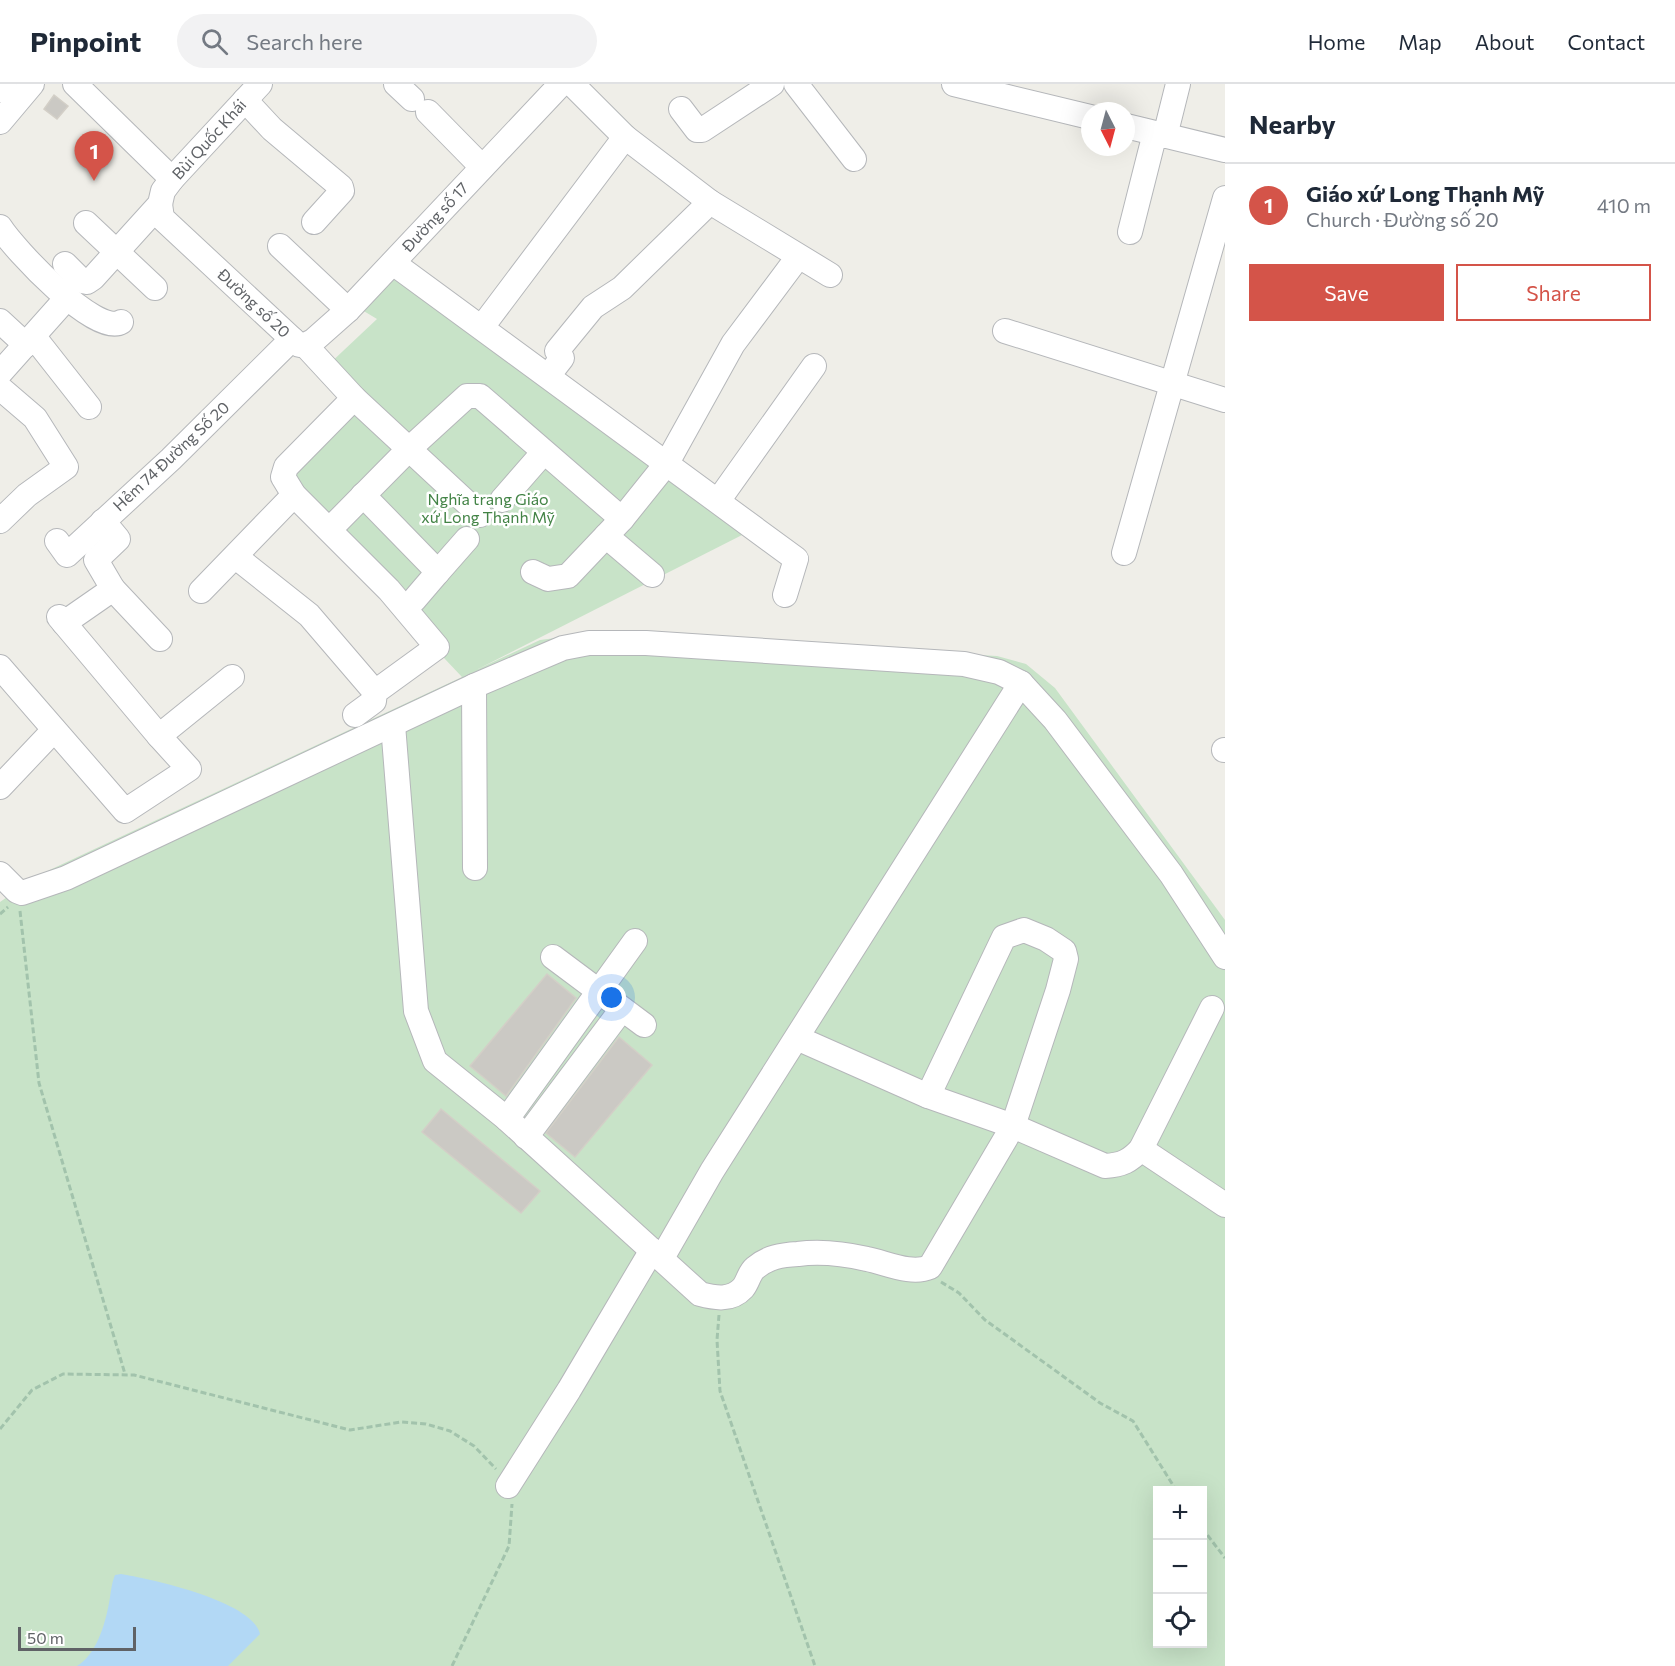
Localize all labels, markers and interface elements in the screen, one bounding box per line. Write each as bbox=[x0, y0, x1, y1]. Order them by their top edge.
search box bbox=[177, 14, 597, 68]
text: Pinpoint bbox=[30, 24, 141, 58]
icon: search bbox=[198, 25, 231, 58]
text: Search here bbox=[246, 28, 363, 55]
text: Home bbox=[1308, 29, 1365, 54]
text: Map bbox=[1398, 29, 1442, 54]
text: About bbox=[1475, 29, 1534, 54]
text: Contact bbox=[1567, 29, 1645, 54]
street label: Bùi Quốc Khái bbox=[168, 95, 250, 183]
north arrow bbox=[1081, 102, 1135, 156]
text: Nearby bbox=[1249, 108, 1336, 139]
pin: 1 bbox=[74, 132, 113, 181]
street label: Đường số 17 bbox=[397, 178, 472, 256]
text: Giáo xứ Long Thạnh Mỹ bbox=[1306, 180, 1545, 207]
text: 1 bbox=[1264, 193, 1273, 217]
text: 410 m bbox=[1597, 193, 1651, 217]
text: Church · Đường số 20 bbox=[1306, 207, 1499, 231]
street label: Đường số 20 bbox=[213, 264, 295, 341]
button: Save bbox=[1249, 264, 1444, 321]
button: Share bbox=[1456, 264, 1651, 321]
street label: Hẻm 74 Đường Số 20 bbox=[109, 397, 233, 514]
park label: Nghĩa trang Giáo xứ Long Thạnh Mỹ bbox=[421, 489, 555, 526]
your location bbox=[597, 983, 626, 1012]
map controls bbox=[1153, 1486, 1207, 1648]
button: + bbox=[1153, 1486, 1207, 1540]
button: − bbox=[1153, 1540, 1207, 1594]
button: locate bbox=[1153, 1594, 1207, 1648]
scale bar bbox=[18, 1624, 136, 1652]
text: 50 m bbox=[27, 1628, 64, 1647]

